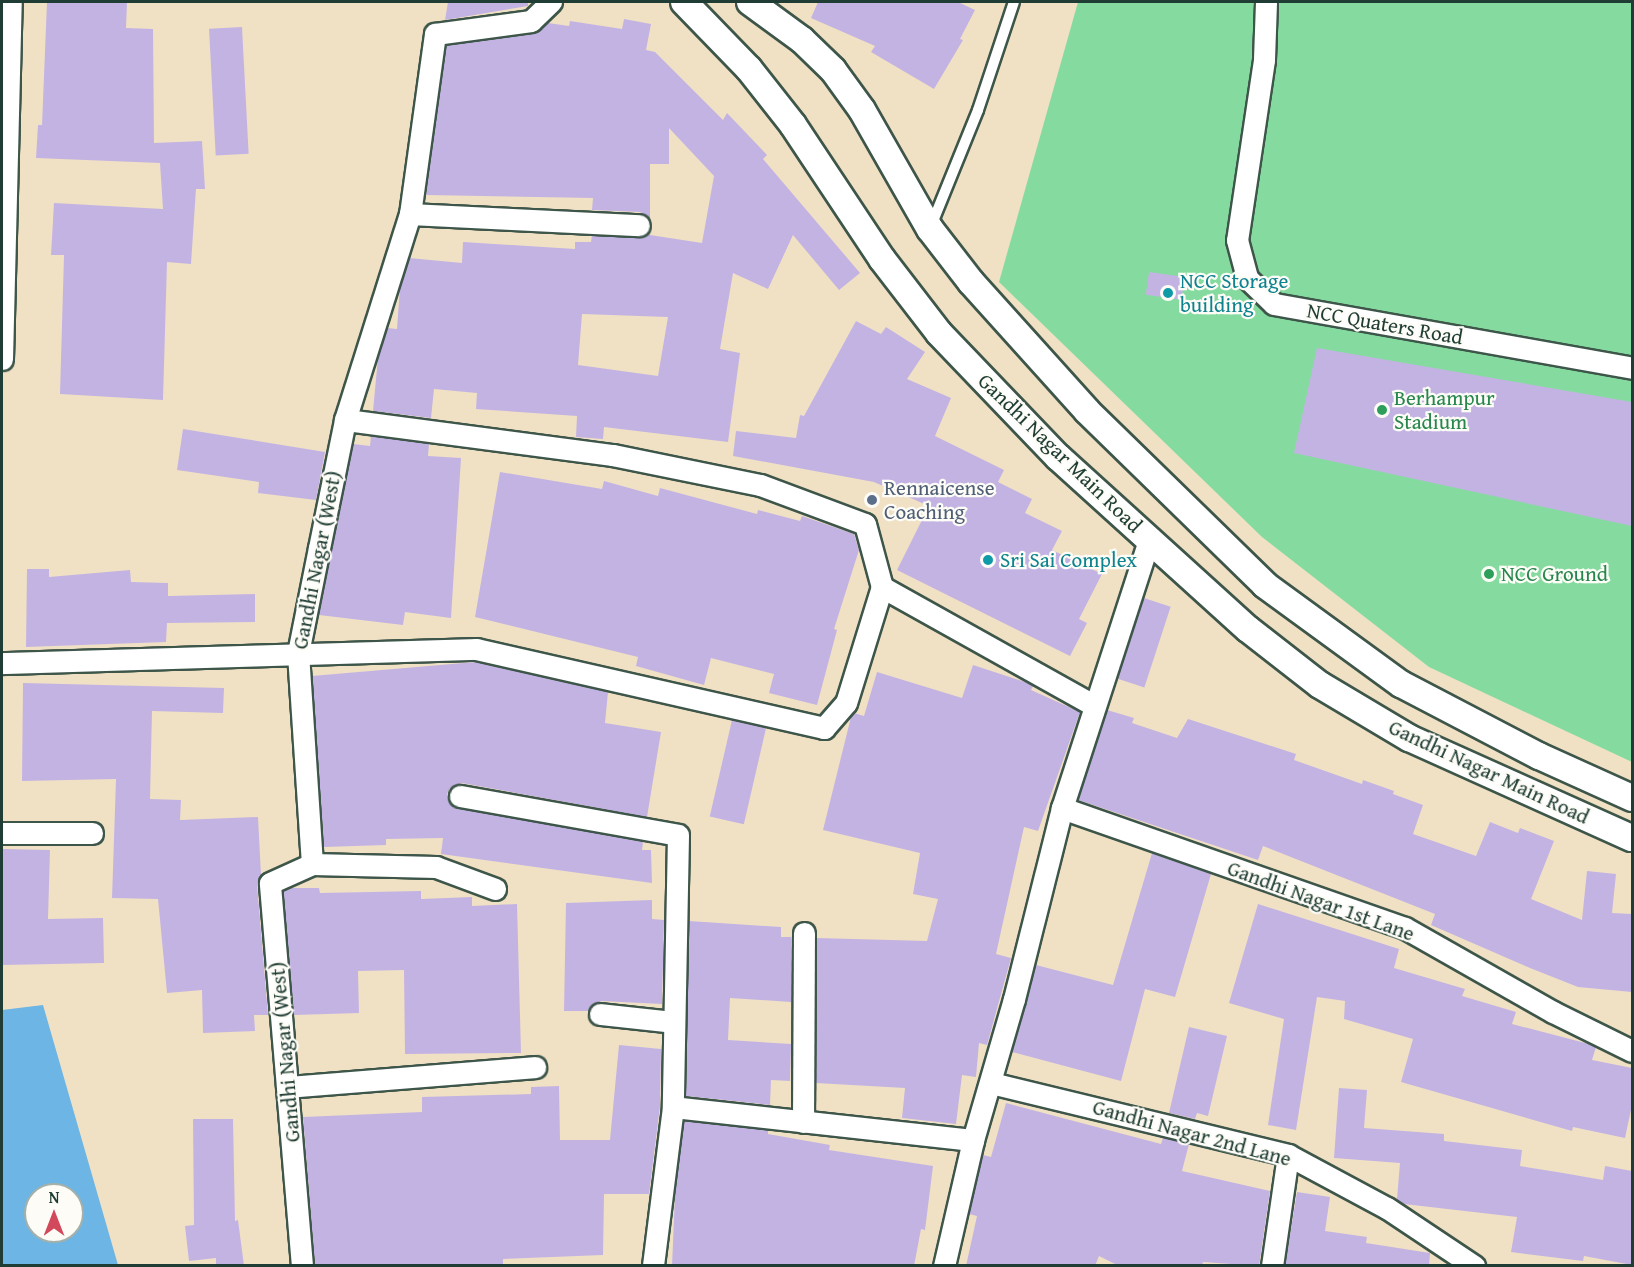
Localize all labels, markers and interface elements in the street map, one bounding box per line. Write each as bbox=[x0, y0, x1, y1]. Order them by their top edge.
place label: NCC Storage building bbox=[1180, 268, 1288, 318]
marker: NCC Storage building bbox=[1161, 286, 1175, 300]
street label: NCC Quaters Road bbox=[1305, 298, 1465, 350]
street label: Gandhi Nagar Main Road bbox=[973, 368, 1147, 538]
place label: Berhampur Stadium bbox=[1394, 385, 1495, 435]
marker: Berhampur Stadium bbox=[1375, 403, 1389, 417]
street label: Gandhi Nagar (West) bbox=[287, 469, 347, 651]
place label: Rennaicense Coaching bbox=[884, 475, 994, 525]
marker: Rennaicense Coaching bbox=[865, 493, 879, 507]
place label: Sri Sai Complex bbox=[1000, 547, 1137, 573]
marker: Sri Sai Complex bbox=[981, 553, 995, 567]
place label: NCC Ground bbox=[1501, 561, 1608, 587]
marker: NCC Ground bbox=[1482, 567, 1496, 581]
street label: Gandhi Nagar Main Road bbox=[1385, 714, 1593, 830]
street label: Gandhi Nagar 1st Lane bbox=[1224, 855, 1418, 947]
street label: Gandhi Nagar (West) bbox=[265, 961, 305, 1143]
street label: Gandhi Nagar 2nd Lane bbox=[1090, 1094, 1294, 1172]
north arrow bbox=[24, 1183, 84, 1243]
text: N bbox=[49, 1185, 59, 1209]

